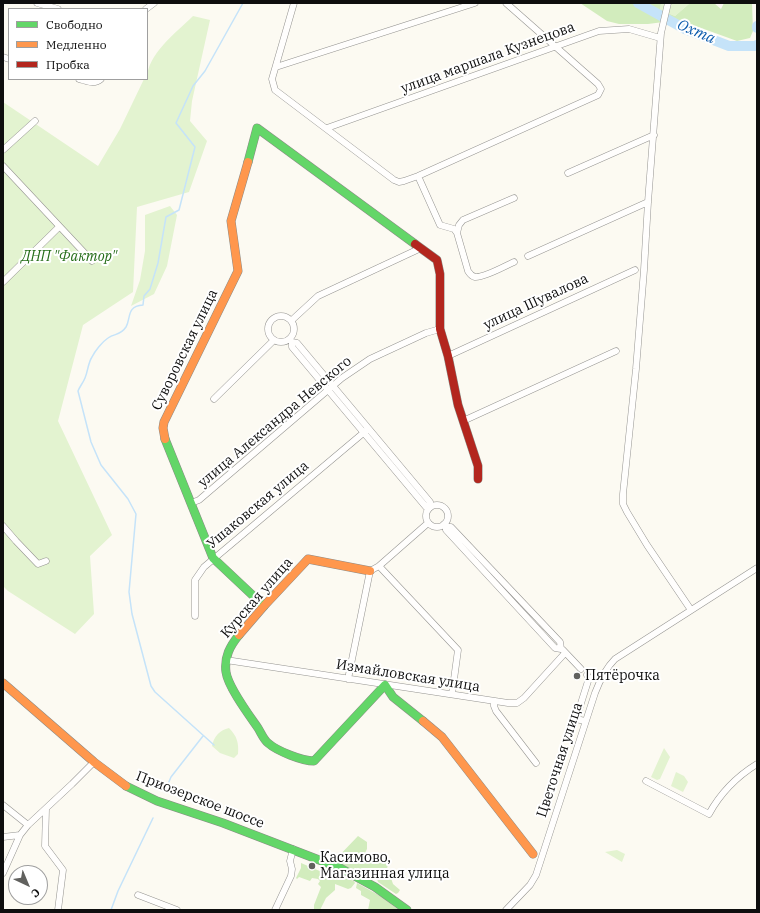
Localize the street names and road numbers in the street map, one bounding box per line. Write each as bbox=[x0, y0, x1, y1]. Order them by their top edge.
street label: улица маршала Кузнецова bbox=[399, 19, 577, 97]
street label: улица Шувалова bbox=[481, 270, 591, 334]
street label: Суворовская улица bbox=[148, 287, 222, 413]
street label: улица Александра Невского bbox=[195, 353, 355, 491]
street label: Ушаковская улица bbox=[204, 458, 312, 552]
street label: Курская улица bbox=[217, 554, 297, 642]
street label: Измайловская улица bbox=[335, 656, 481, 696]
street label: Цветочная улица bbox=[533, 700, 587, 820]
street label: Приозерское шоссе bbox=[134, 768, 266, 832]

